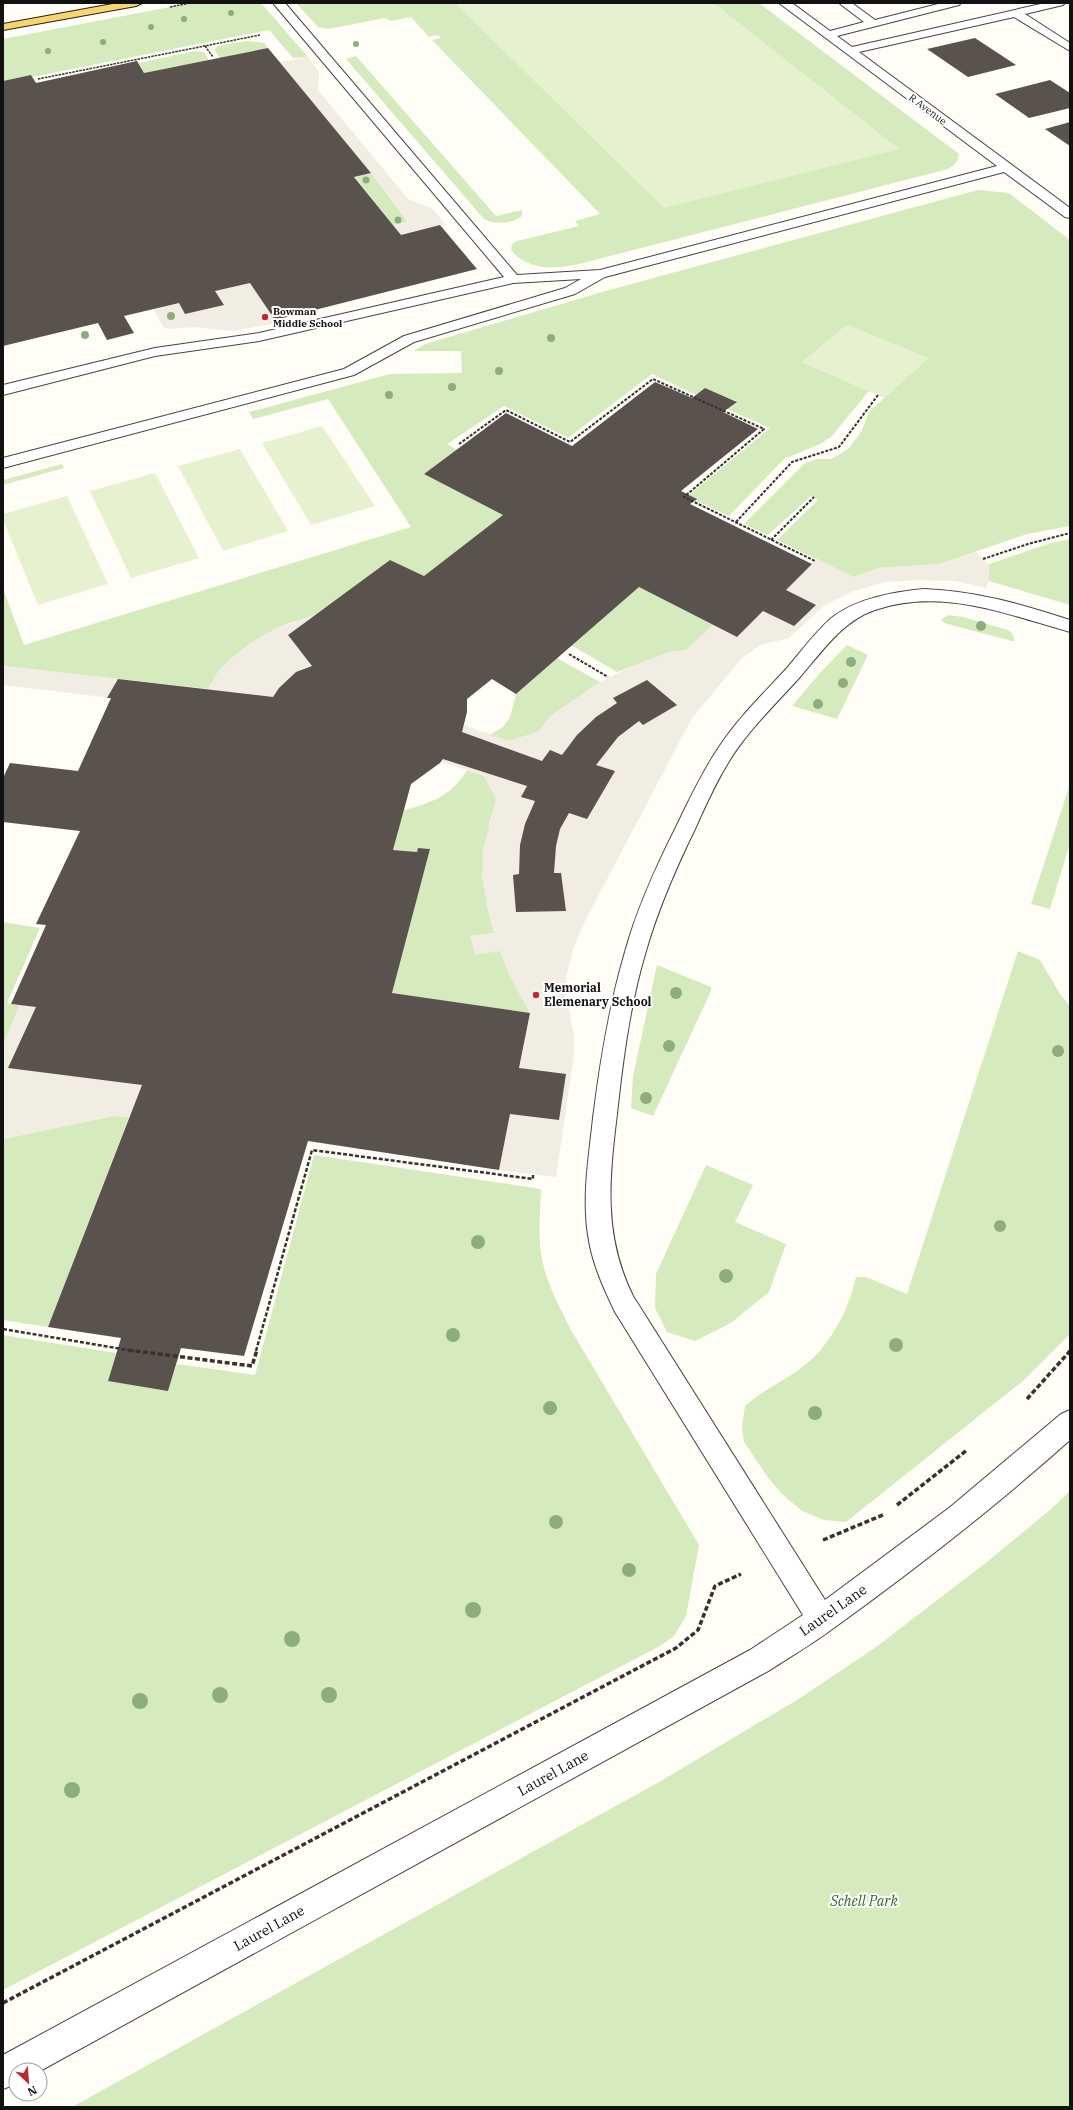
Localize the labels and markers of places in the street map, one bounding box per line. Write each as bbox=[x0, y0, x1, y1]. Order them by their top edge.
place label: Bowman Middle School bbox=[273, 305, 342, 330]
marker: Bowman Middle School bbox=[260, 312, 270, 322]
place label: Memorial Elemenary School bbox=[544, 980, 652, 1009]
marker: Memorial Elemenary School bbox=[531, 990, 541, 1000]

